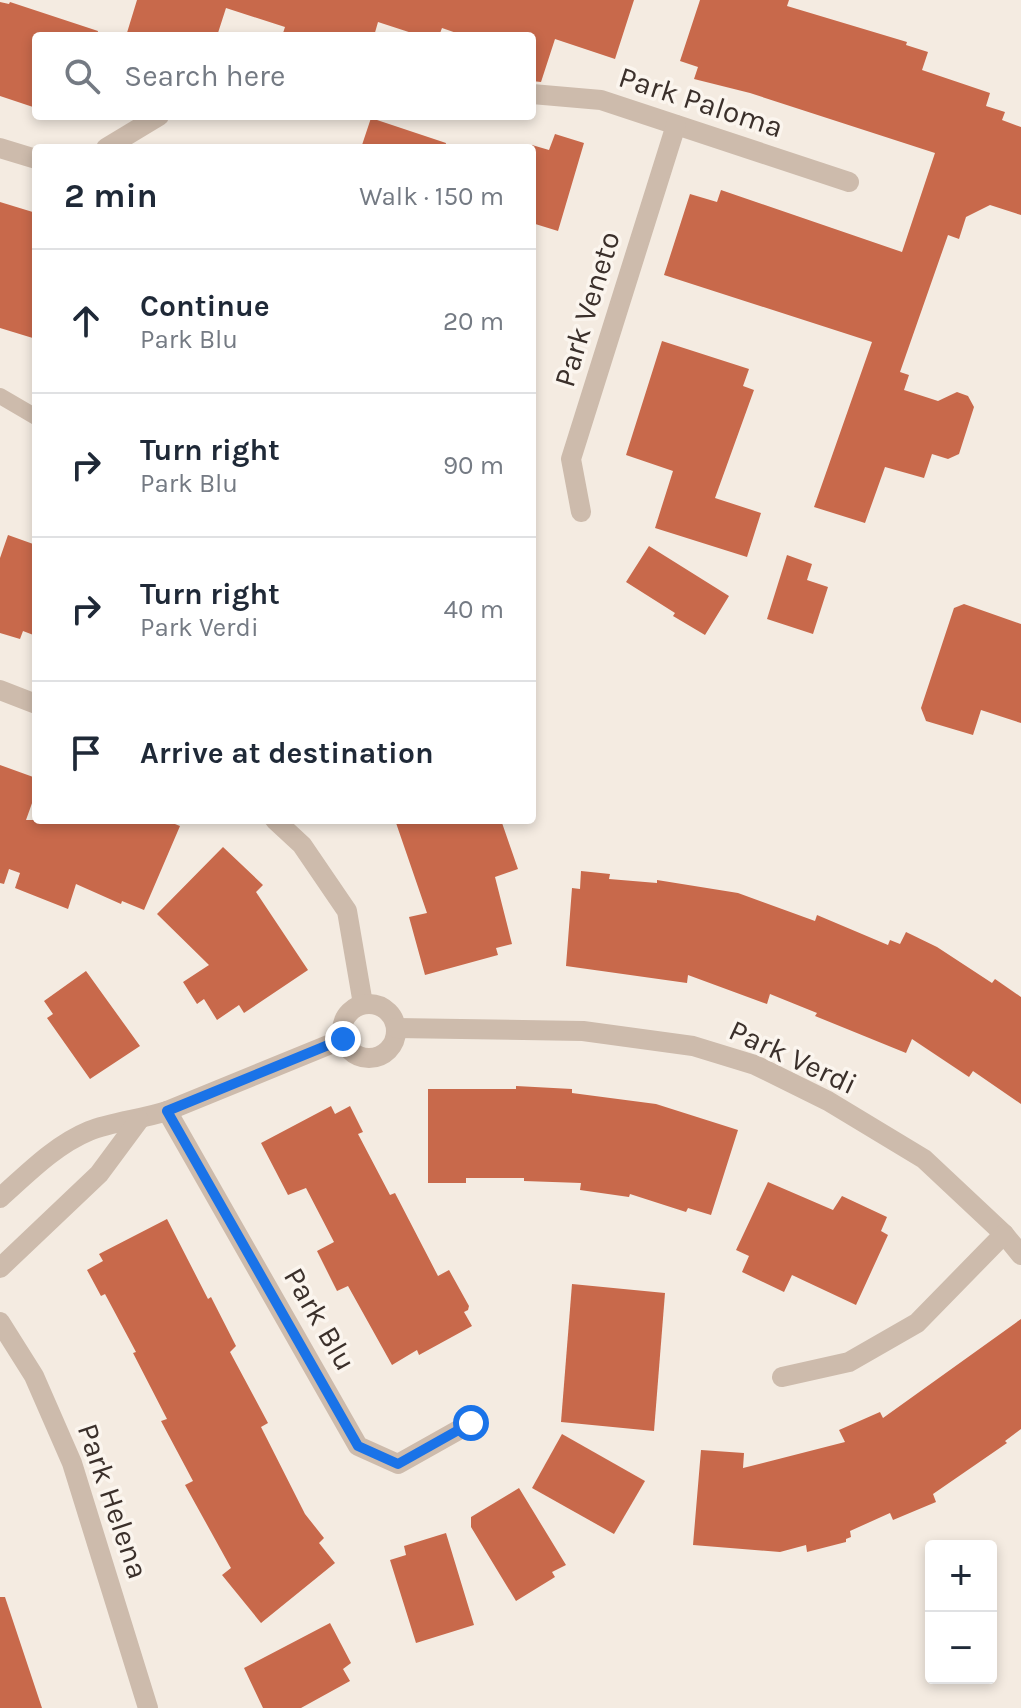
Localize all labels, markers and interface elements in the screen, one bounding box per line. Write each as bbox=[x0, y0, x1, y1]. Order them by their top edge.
search box bbox=[32, 32, 536, 120]
icon: search bbox=[60, 54, 104, 98]
text: Search here bbox=[124, 58, 285, 94]
street label: Park Paloma bbox=[614, 59, 788, 145]
text: 2 min bbox=[64, 176, 158, 216]
text: Walk · 150 m bbox=[359, 181, 504, 212]
street label: Park Veneto bbox=[546, 227, 628, 391]
text: Continue bbox=[140, 288, 270, 324]
icon: ahead bbox=[64, 299, 108, 343]
text: 20 m bbox=[443, 306, 504, 337]
text: Park Blu bbox=[140, 324, 238, 355]
text: Turn right bbox=[140, 432, 280, 468]
icon: right bbox=[64, 443, 108, 487]
text: 90 m bbox=[443, 450, 504, 481]
text: Park Blu bbox=[140, 468, 238, 499]
text: Turn right bbox=[140, 576, 280, 612]
icon: right bbox=[64, 587, 108, 631]
text: 40 m bbox=[444, 594, 504, 625]
text: Park Verdi bbox=[140, 612, 259, 643]
icon: arrive bbox=[64, 731, 108, 775]
text: Arrive at destination bbox=[140, 735, 434, 771]
street label: Park Verdi bbox=[723, 1012, 863, 1102]
route end bbox=[325, 1021, 361, 1057]
street label: Park Blu bbox=[276, 1261, 364, 1377]
route start bbox=[453, 1405, 489, 1441]
street label: Park Helena bbox=[70, 1419, 156, 1583]
map controls bbox=[925, 1540, 997, 1684]
button: + bbox=[925, 1540, 997, 1612]
button: − bbox=[925, 1612, 997, 1684]

